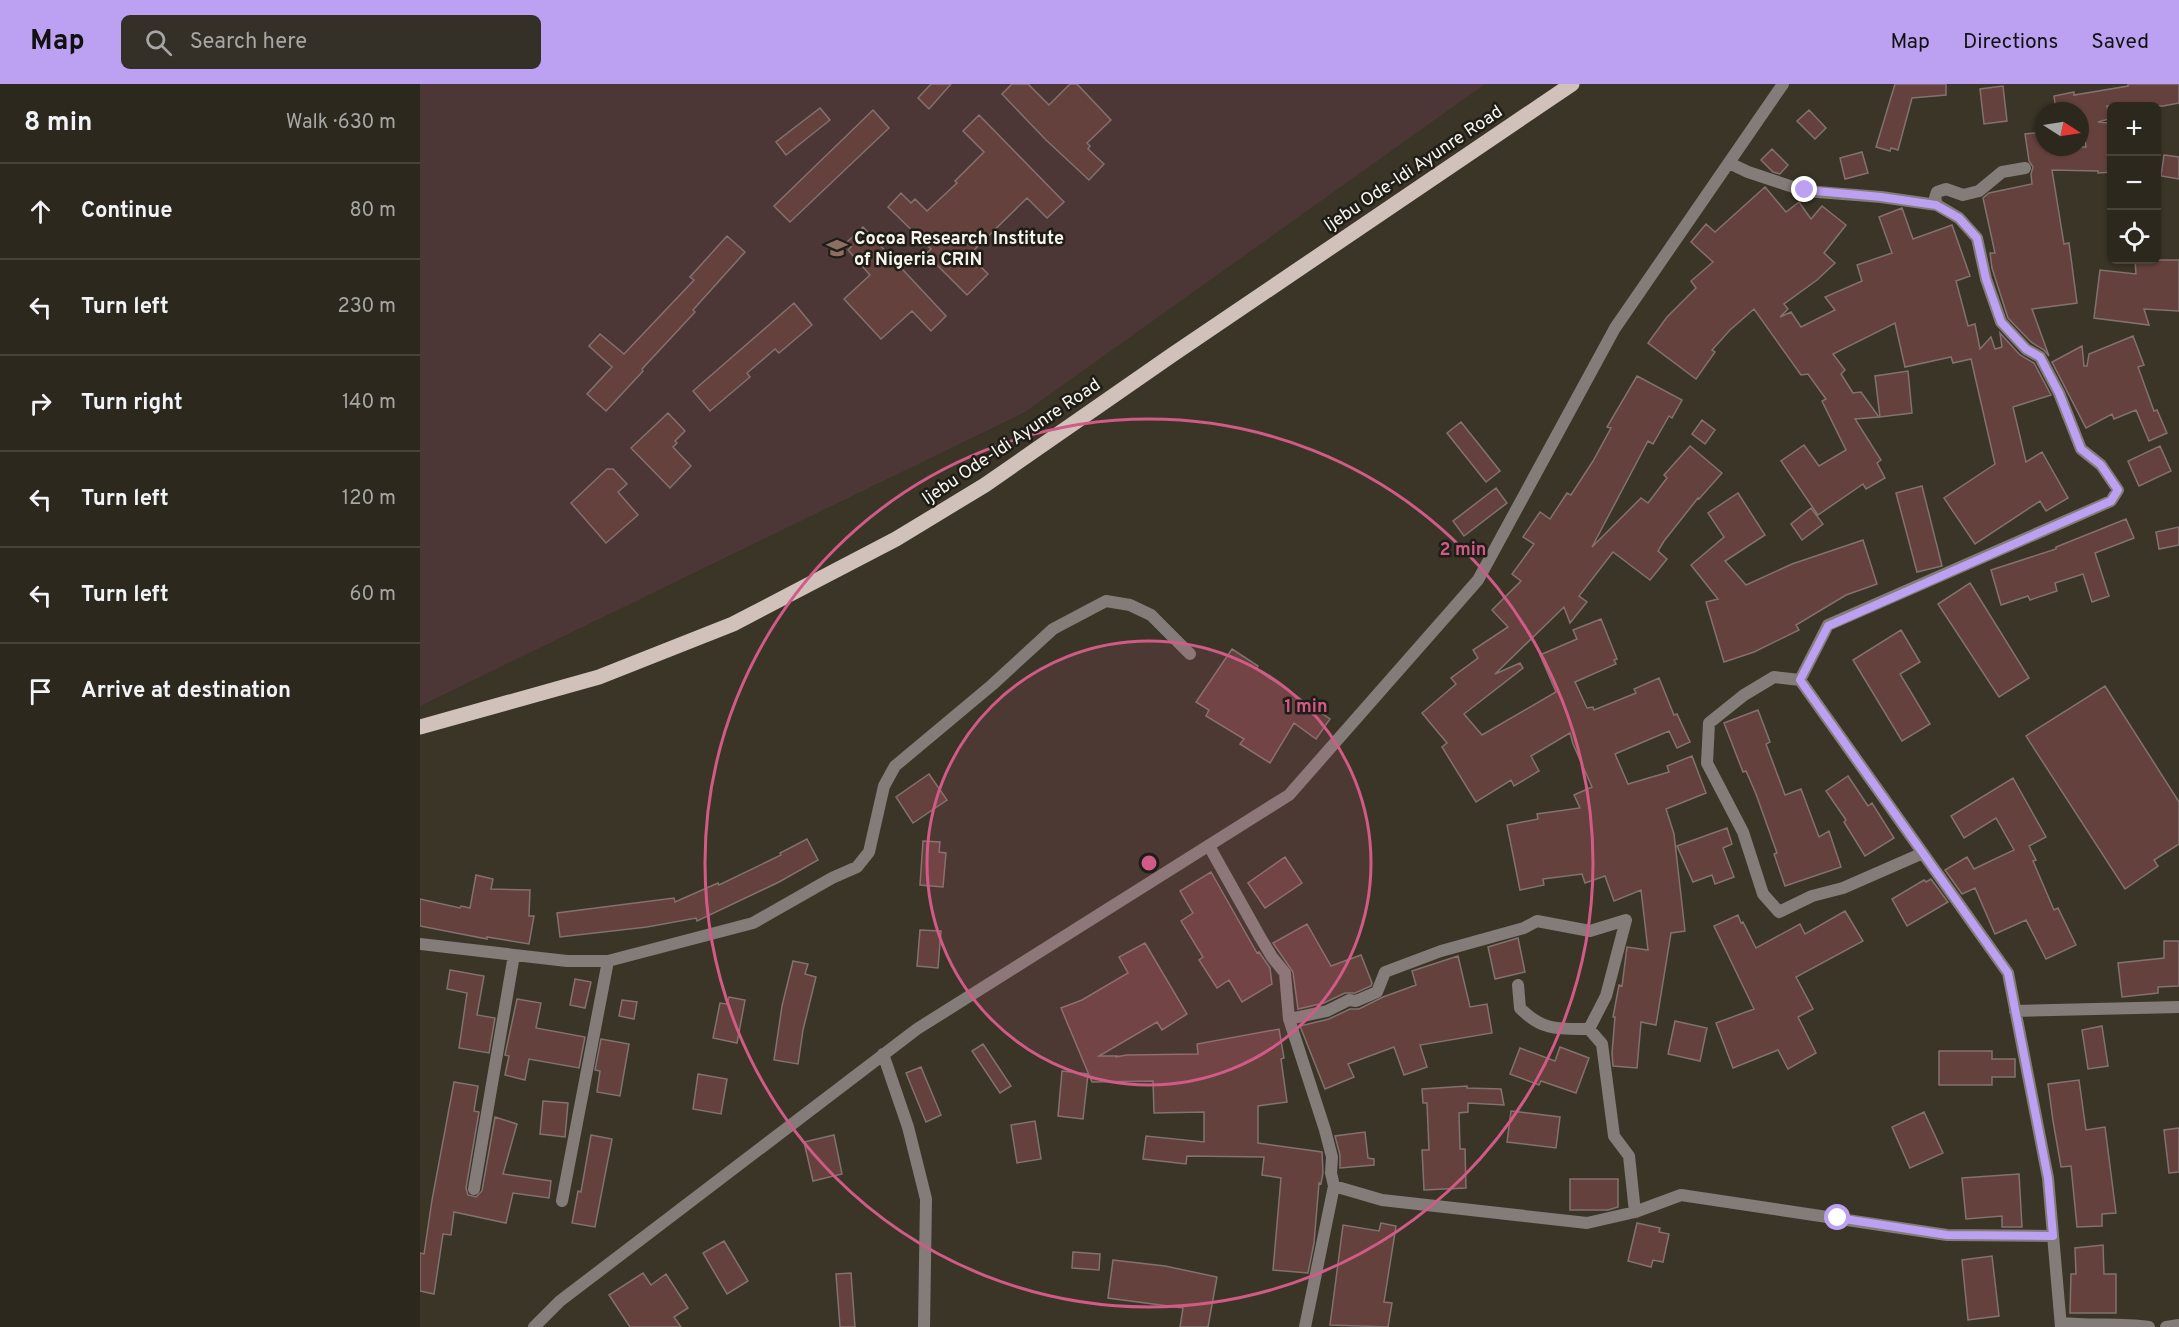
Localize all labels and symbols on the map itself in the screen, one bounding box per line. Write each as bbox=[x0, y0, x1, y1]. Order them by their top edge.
street label: Ijebu Ode-Idi Ayunre Road bbox=[1320, 101, 1508, 238]
north arrow bbox=[2035, 102, 2089, 156]
route end bbox=[1791, 176, 1817, 202]
place label: Cocoa Research Institute of Nigeria CRIN bbox=[854, 228, 1064, 272]
school or university icon: Cocoa Research Institute of Nigeria CRIN bbox=[825, 236, 849, 260]
street label: Ijebu Ode-Idi Ayunre Road bbox=[918, 374, 1106, 511]
text: 2 min bbox=[1439, 539, 1487, 562]
text: 1 min bbox=[1284, 696, 1328, 719]
centre of rings bbox=[1139, 853, 1159, 873]
route start bbox=[1824, 1204, 1850, 1230]

